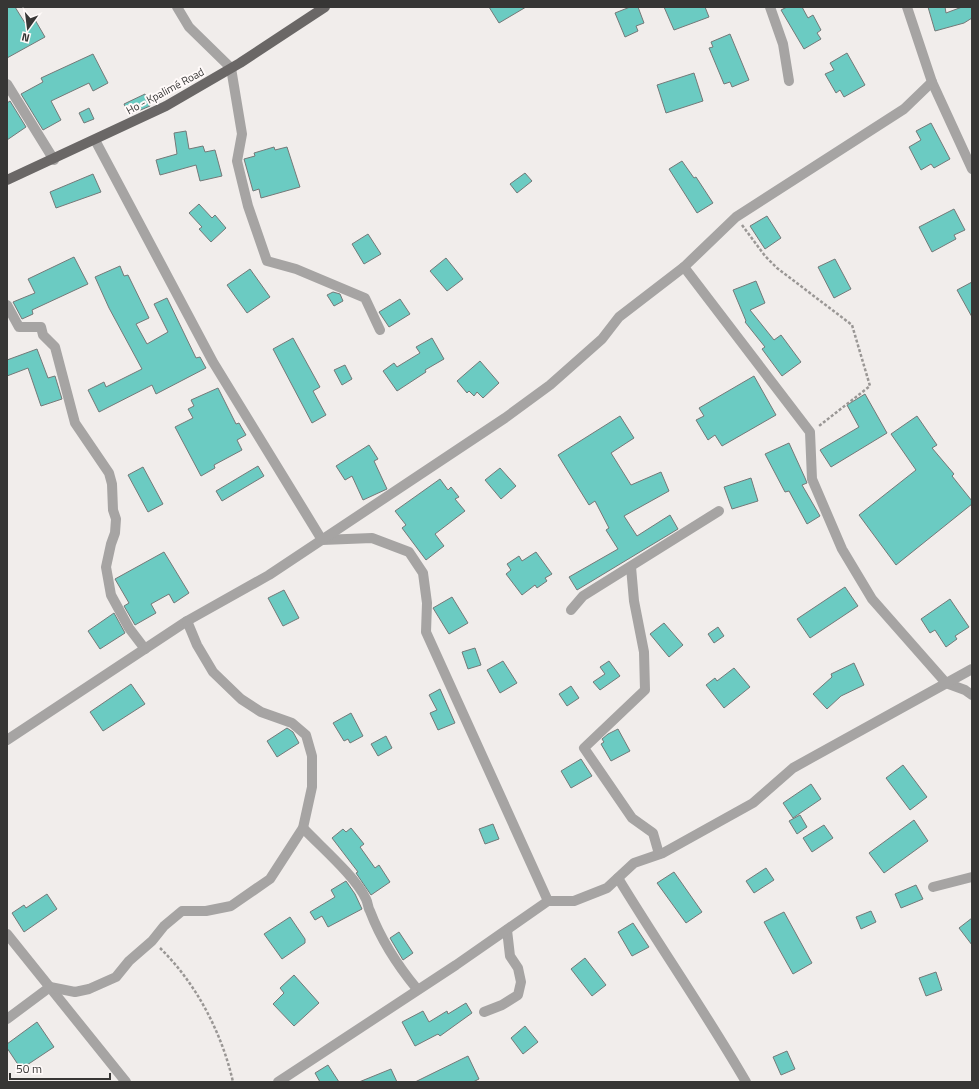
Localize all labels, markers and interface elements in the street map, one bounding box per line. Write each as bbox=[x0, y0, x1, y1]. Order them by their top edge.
north arrow bbox=[8, 8, 48, 48]
text: N bbox=[20, 29, 31, 46]
street label: Ho - Kpalimé Road bbox=[123, 64, 207, 118]
scale bar bbox=[10, 1055, 110, 1081]
text: 50 m bbox=[16, 1059, 42, 1078]

